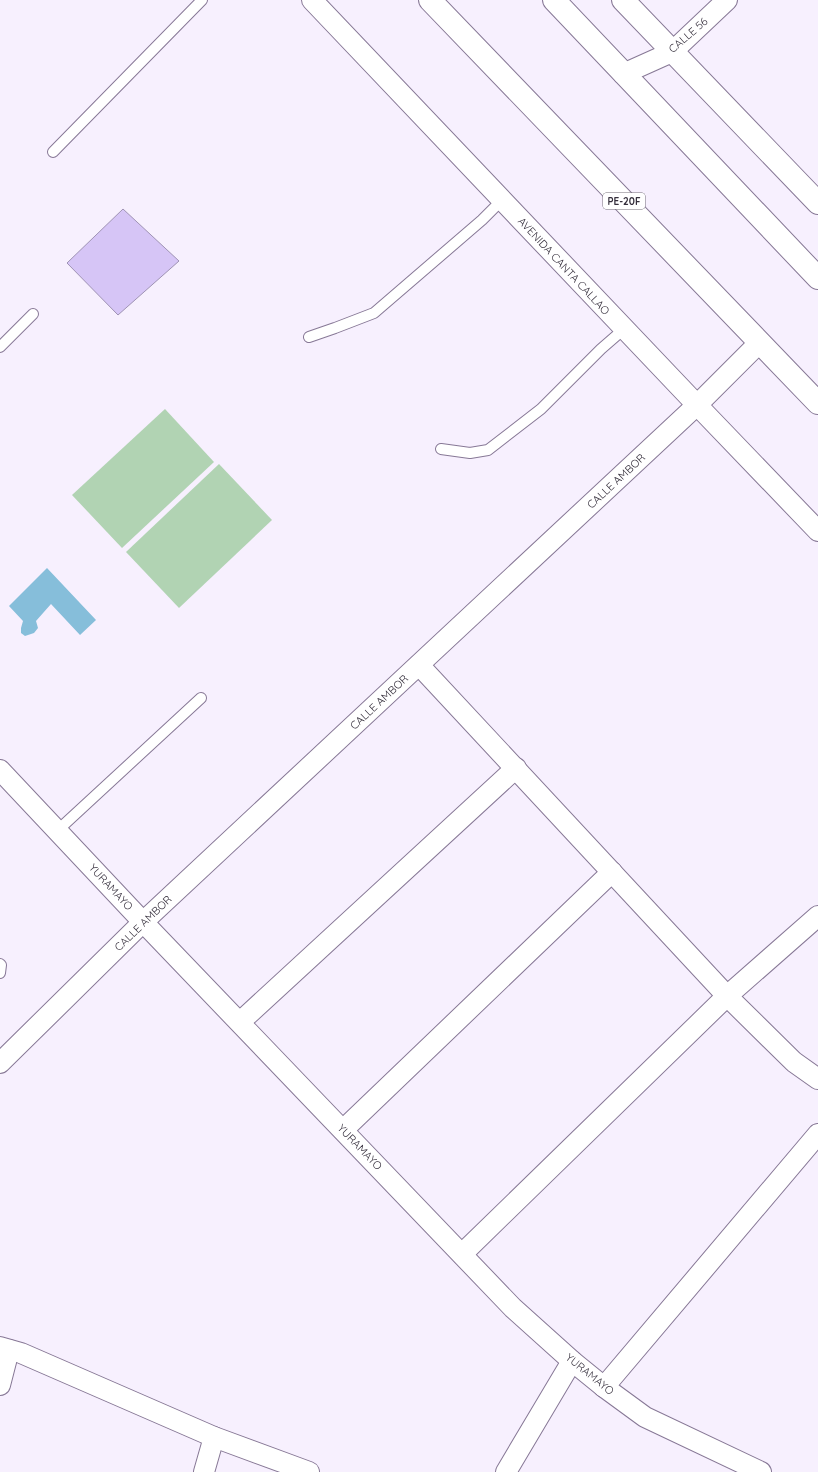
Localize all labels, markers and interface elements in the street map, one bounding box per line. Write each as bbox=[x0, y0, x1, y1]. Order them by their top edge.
street label: CALLE 56 bbox=[666, 14, 710, 56]
road number: PE-20F bbox=[603, 193, 645, 209]
street label: AVENIDA CANTA CALLAO bbox=[515, 214, 613, 318]
street label: CALLE AMBOR bbox=[584, 450, 648, 512]
street label: CALLE AMBOR bbox=[347, 671, 411, 733]
street label: YURAMAYO bbox=[86, 861, 136, 913]
street label: CALLE AMBOR bbox=[111, 892, 175, 954]
street label: YURAMAYO bbox=[335, 1121, 385, 1173]
street label: YURAMAYO bbox=[563, 1350, 617, 1398]

